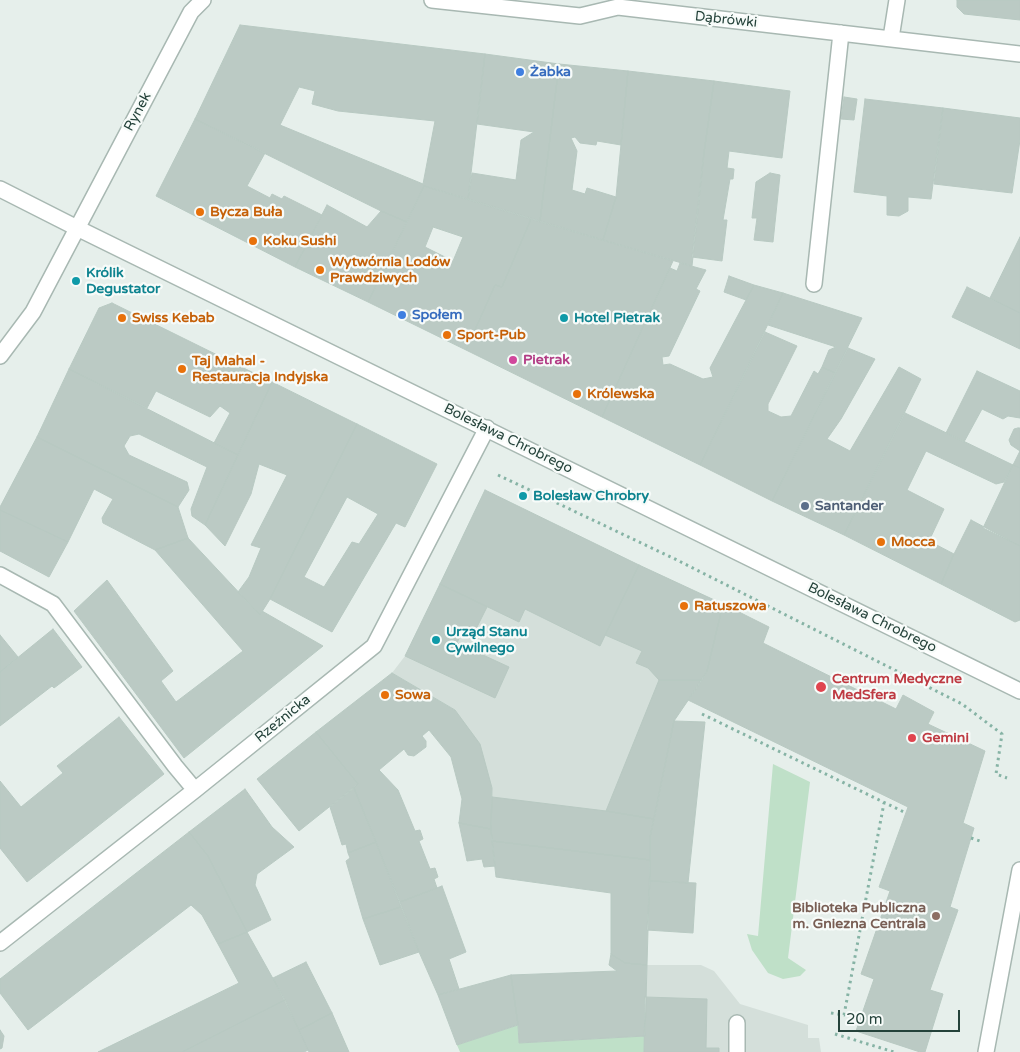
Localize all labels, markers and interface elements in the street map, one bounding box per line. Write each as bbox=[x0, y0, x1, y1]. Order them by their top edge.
street label: Dąbrówki bbox=[694, 8, 758, 32]
place label: Żabka bbox=[530, 64, 571, 80]
marker: Żabka bbox=[514, 66, 526, 78]
street label: Rynek bbox=[121, 90, 155, 134]
place label: Bycza Buła bbox=[210, 204, 283, 220]
marker: Bycza Buła bbox=[194, 206, 206, 218]
place label: Koku Sushi bbox=[263, 233, 336, 249]
marker: Koku Sushi bbox=[247, 235, 259, 247]
place label: Wytwórnia Lodów Prawdziwych bbox=[330, 254, 450, 286]
marker: Wytwórnia Lodów Prawdziwych bbox=[314, 264, 326, 276]
place label: Królik Degustator bbox=[86, 265, 160, 298]
marker: Królik Degustator bbox=[70, 275, 82, 287]
place label: Społem bbox=[412, 307, 462, 323]
marker: Społem bbox=[396, 309, 408, 321]
place label: Swiss Kebab bbox=[132, 310, 215, 326]
place label: Hotel Pietrak bbox=[574, 310, 660, 326]
marker: Swiss Kebab bbox=[116, 312, 128, 324]
marker: Hotel Pietrak bbox=[558, 312, 570, 324]
place label: Sport-Pub bbox=[457, 327, 526, 343]
marker: Sport-Pub bbox=[441, 329, 453, 341]
place label: Pietrak bbox=[523, 352, 570, 368]
place label: Taj Mahal - Restauracja Indyjska bbox=[192, 353, 328, 386]
marker: Pietrak bbox=[507, 354, 519, 366]
marker: Taj Mahal - Restauracja Indyjska bbox=[176, 363, 188, 375]
place label: Królewska bbox=[587, 386, 655, 402]
marker: Królewska bbox=[571, 388, 583, 400]
street label: Bolesława Chrobrego bbox=[441, 400, 575, 478]
place label: Bolesław Chrobry bbox=[533, 488, 649, 504]
marker: Bolesław Chrobry bbox=[517, 490, 529, 502]
place label: Santander bbox=[815, 498, 884, 514]
marker: Santander bbox=[799, 500, 811, 512]
place label: Mocca bbox=[891, 534, 936, 550]
marker: Mocca bbox=[875, 536, 887, 548]
street label: Bolesława Chrobrego bbox=[805, 579, 939, 657]
place label: Ratuszowa bbox=[694, 598, 767, 614]
marker: Ratuszowa bbox=[678, 600, 690, 612]
place label: Urząd Stanu Cywilnego bbox=[446, 624, 527, 656]
marker: Urząd Stanu Cywilnego bbox=[430, 634, 442, 646]
place label: Centrum Medyczne MedSfera bbox=[832, 671, 962, 704]
marker: Centrum Medyczne MedSfera bbox=[814, 680, 828, 694]
place label: Sowa bbox=[395, 687, 431, 703]
marker: Sowa bbox=[379, 689, 391, 701]
street label: Rzeźnicka bbox=[252, 691, 314, 747]
place label: Gemini bbox=[922, 730, 969, 746]
marker: Gemini bbox=[906, 732, 918, 744]
place label: Biblioteka Publiczna m. Gniezna Centrala bbox=[792, 900, 926, 932]
marker: Biblioteka Publiczna m. Gniezna Centrala bbox=[930, 910, 942, 922]
scale bar bbox=[840, 1000, 962, 1032]
text: 20 m bbox=[846, 1010, 883, 1028]

